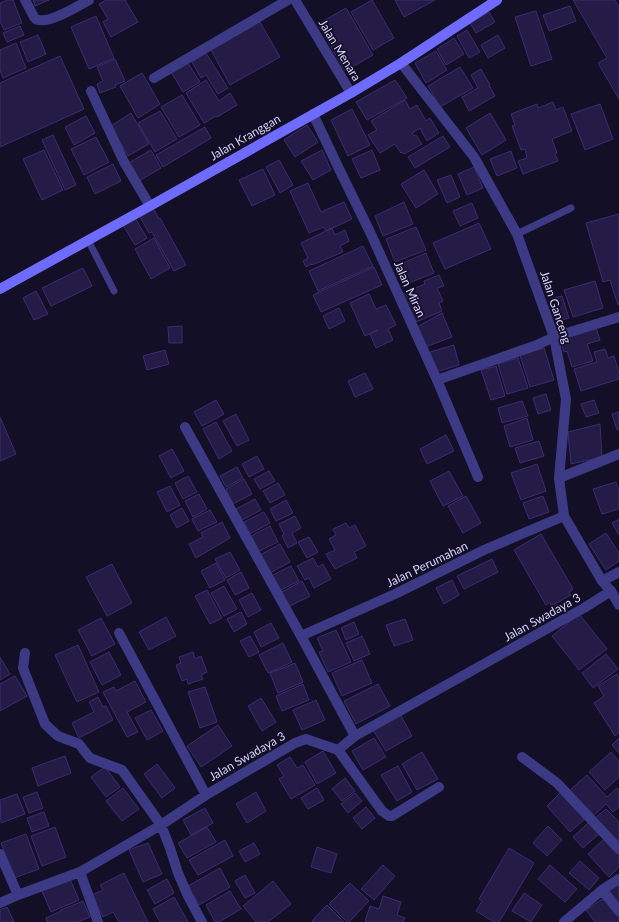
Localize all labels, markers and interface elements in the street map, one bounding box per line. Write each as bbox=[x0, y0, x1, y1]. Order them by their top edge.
street label: Jalan Menara bbox=[316, 16, 364, 84]
street label: Jalan Kranggan bbox=[207, 111, 283, 163]
street label: Jalan Miran bbox=[391, 258, 429, 320]
street label: Jalan Ganceng bbox=[537, 269, 575, 345]
street label: Jalan Perumahan bbox=[384, 538, 470, 590]
street label: Jalan Swadaya 3 bbox=[501, 590, 583, 644]
street label: Jalan Swadaya 3 bbox=[206, 728, 288, 784]

